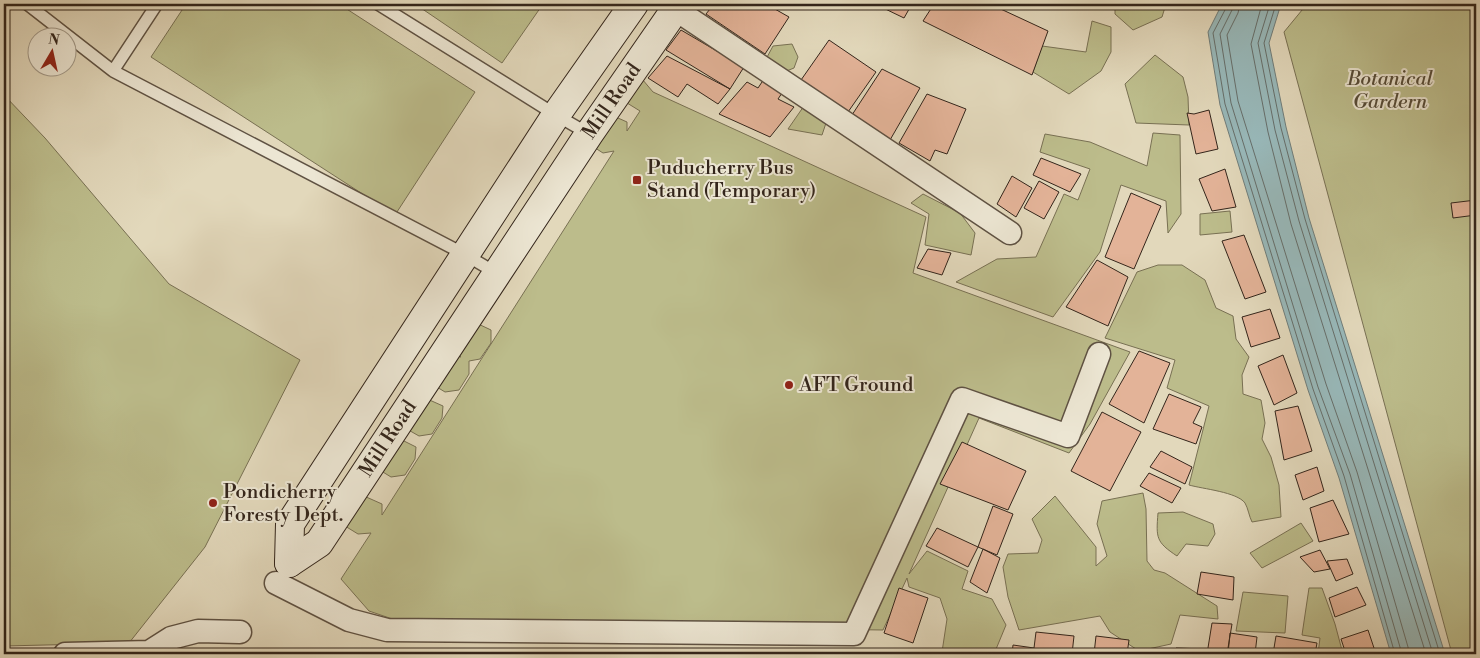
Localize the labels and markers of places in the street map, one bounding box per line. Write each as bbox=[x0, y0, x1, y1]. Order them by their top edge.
place label: Puducherry Bus Stand (Temporary) bbox=[647, 156, 816, 204]
marker: Puducherry Bus Stand (Temporary) bbox=[631, 174, 643, 186]
place label: AFT Ground bbox=[798, 373, 914, 398]
marker: AFT Ground bbox=[783, 379, 795, 391]
place label: Pondicherry Foresty Dept. bbox=[223, 480, 343, 528]
marker: Pondicherry Foresty Dept. bbox=[207, 497, 219, 509]

